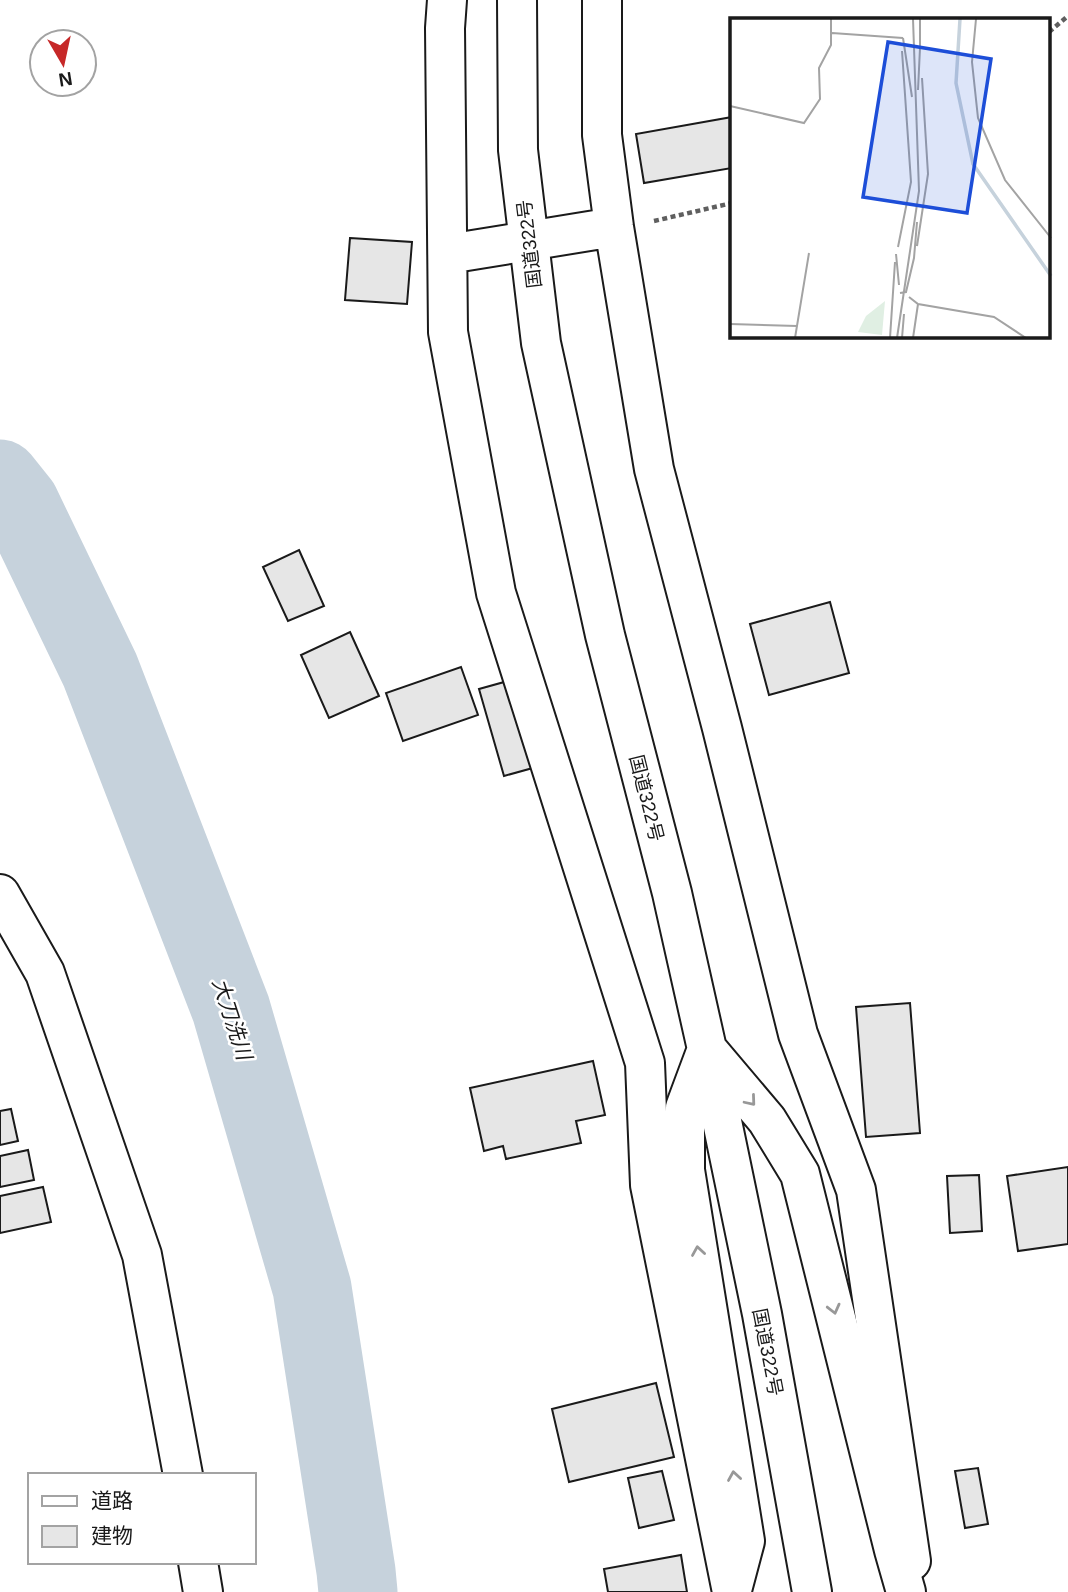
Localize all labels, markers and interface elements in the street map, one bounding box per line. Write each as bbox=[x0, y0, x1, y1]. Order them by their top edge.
inset map bbox=[730, 18, 1050, 338]
north arrow bbox=[28, 28, 98, 98]
text: N bbox=[57, 68, 74, 91]
street label: 国道322号 bbox=[514, 199, 545, 289]
street label: 国道322号 bbox=[626, 753, 667, 844]
water label: 大刀洗川 bbox=[209, 975, 257, 1064]
one-way arrow bbox=[743, 1093, 755, 1106]
one-way arrow bbox=[691, 1245, 706, 1257]
one-way arrow bbox=[826, 1303, 840, 1315]
street label: 国道322号 bbox=[749, 1307, 786, 1398]
one-way arrow bbox=[727, 1470, 742, 1481]
legend bbox=[28, 1473, 256, 1564]
text: 道路 bbox=[91, 1489, 133, 1512]
text: 建物 bbox=[91, 1524, 133, 1547]

